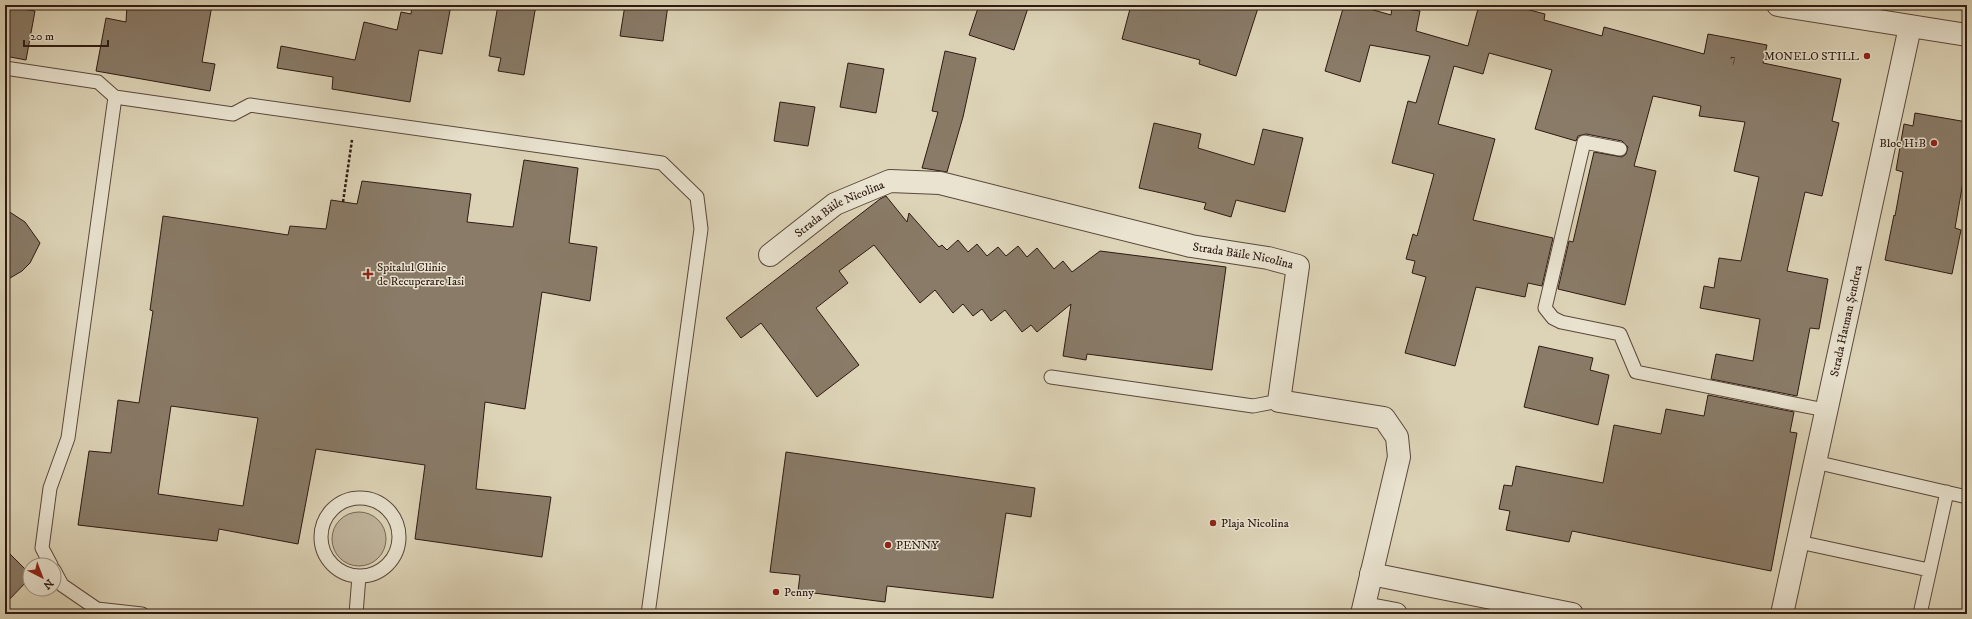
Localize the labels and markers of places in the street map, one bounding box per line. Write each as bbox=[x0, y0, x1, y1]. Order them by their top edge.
place label: MONELO STILL bbox=[1764, 49, 1859, 64]
marker: MONELO STILL bbox=[1862, 51, 1872, 61]
place label: Bloc H1B bbox=[1879, 136, 1926, 151]
marker: Bloc H1B bbox=[1929, 138, 1939, 148]
place label: Spitalul Clinic de Recuperare Iasi bbox=[377, 260, 464, 289]
marker: Spitalul Clinic de Recuperare Iasi bbox=[362, 268, 374, 280]
place label: Plaja Nicolina bbox=[1221, 516, 1290, 531]
marker: Plaja Nicolina bbox=[1208, 518, 1218, 528]
place label: PENNY bbox=[896, 538, 939, 553]
marker: PENNY bbox=[883, 540, 893, 550]
place label: Penny bbox=[784, 585, 814, 600]
marker: Penny bbox=[771, 587, 781, 597]

